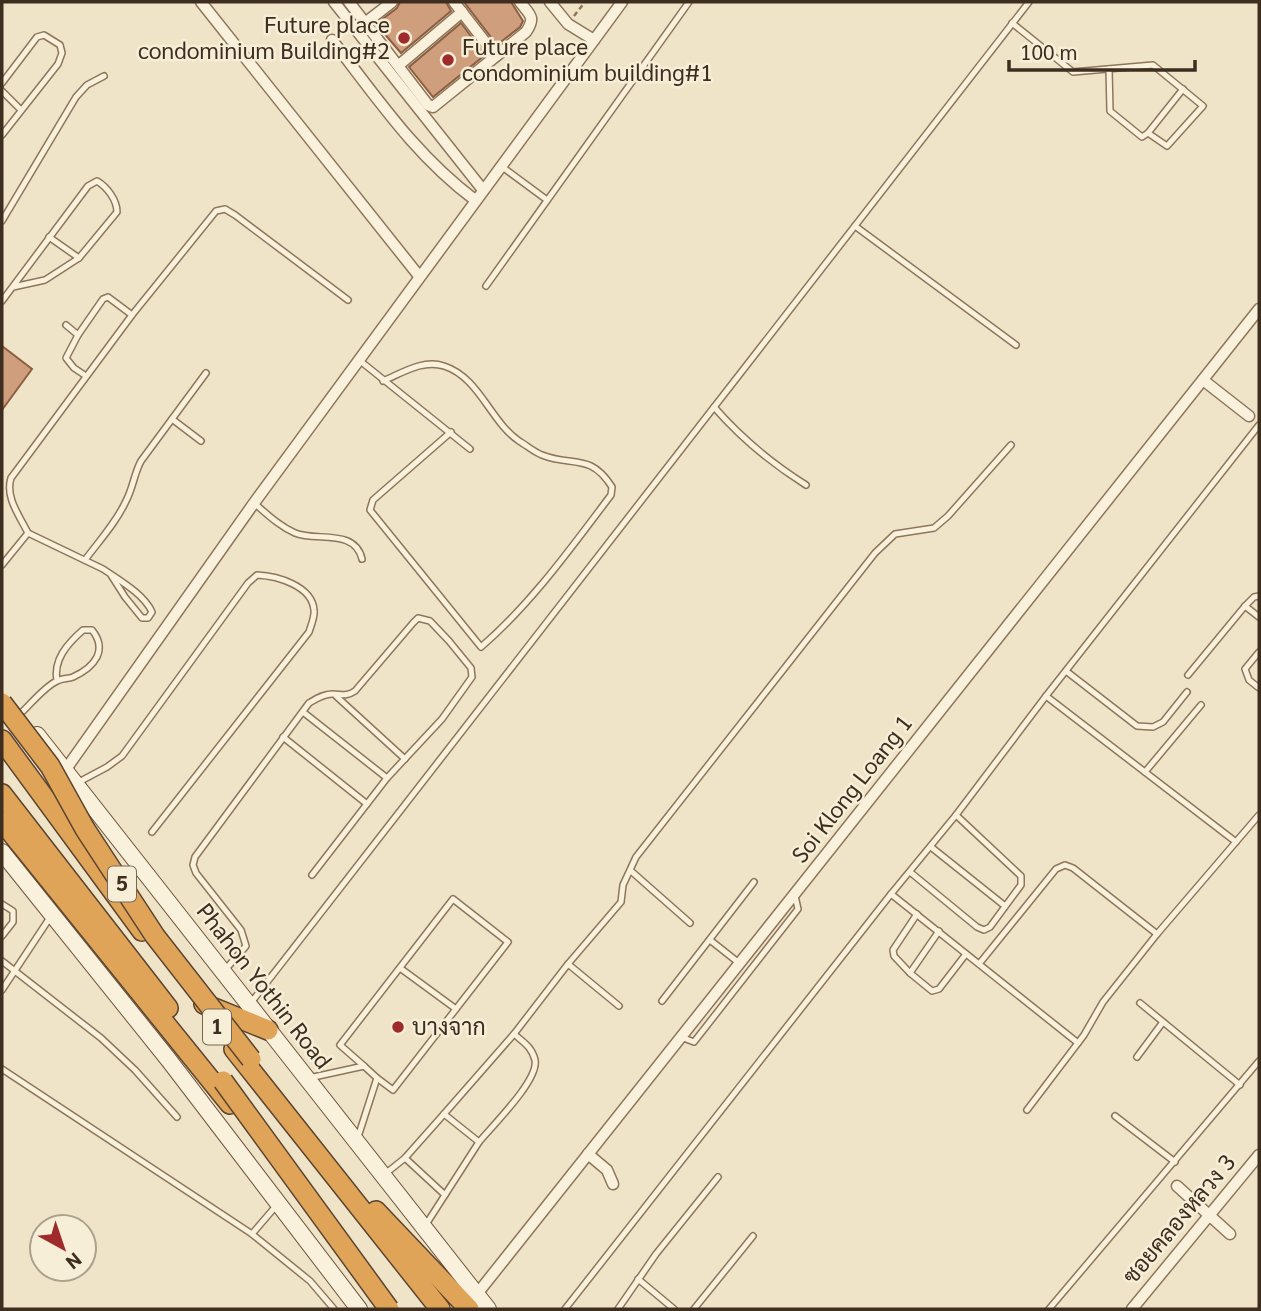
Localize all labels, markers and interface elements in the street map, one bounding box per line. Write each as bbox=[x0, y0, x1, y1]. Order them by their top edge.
place label: Future place condominium Building#2 bbox=[138, 8, 390, 64]
scale bar bbox=[1009, 28, 1194, 72]
marker: Future place condominium Building#2 bbox=[396, 30, 412, 46]
place label: Future place condominium building#1 bbox=[462, 30, 713, 86]
text: 100 m bbox=[1020, 38, 1077, 65]
marker: Future place condominium building#1 bbox=[440, 52, 456, 68]
street label: Soi Klong Loang 1 bbox=[783, 708, 918, 868]
road number: 5 bbox=[108, 866, 136, 902]
street label: Phahon Yothin Road bbox=[192, 896, 340, 1074]
road number: 1 bbox=[203, 1010, 231, 1044]
place label: บางจาก bbox=[412, 1010, 486, 1040]
marker: บางจาก bbox=[390, 1019, 406, 1035]
street label: ซอยคลองหลวง 3 bbox=[1114, 1147, 1241, 1289]
north arrow bbox=[28, 1213, 98, 1283]
text: N bbox=[62, 1248, 87, 1275]

